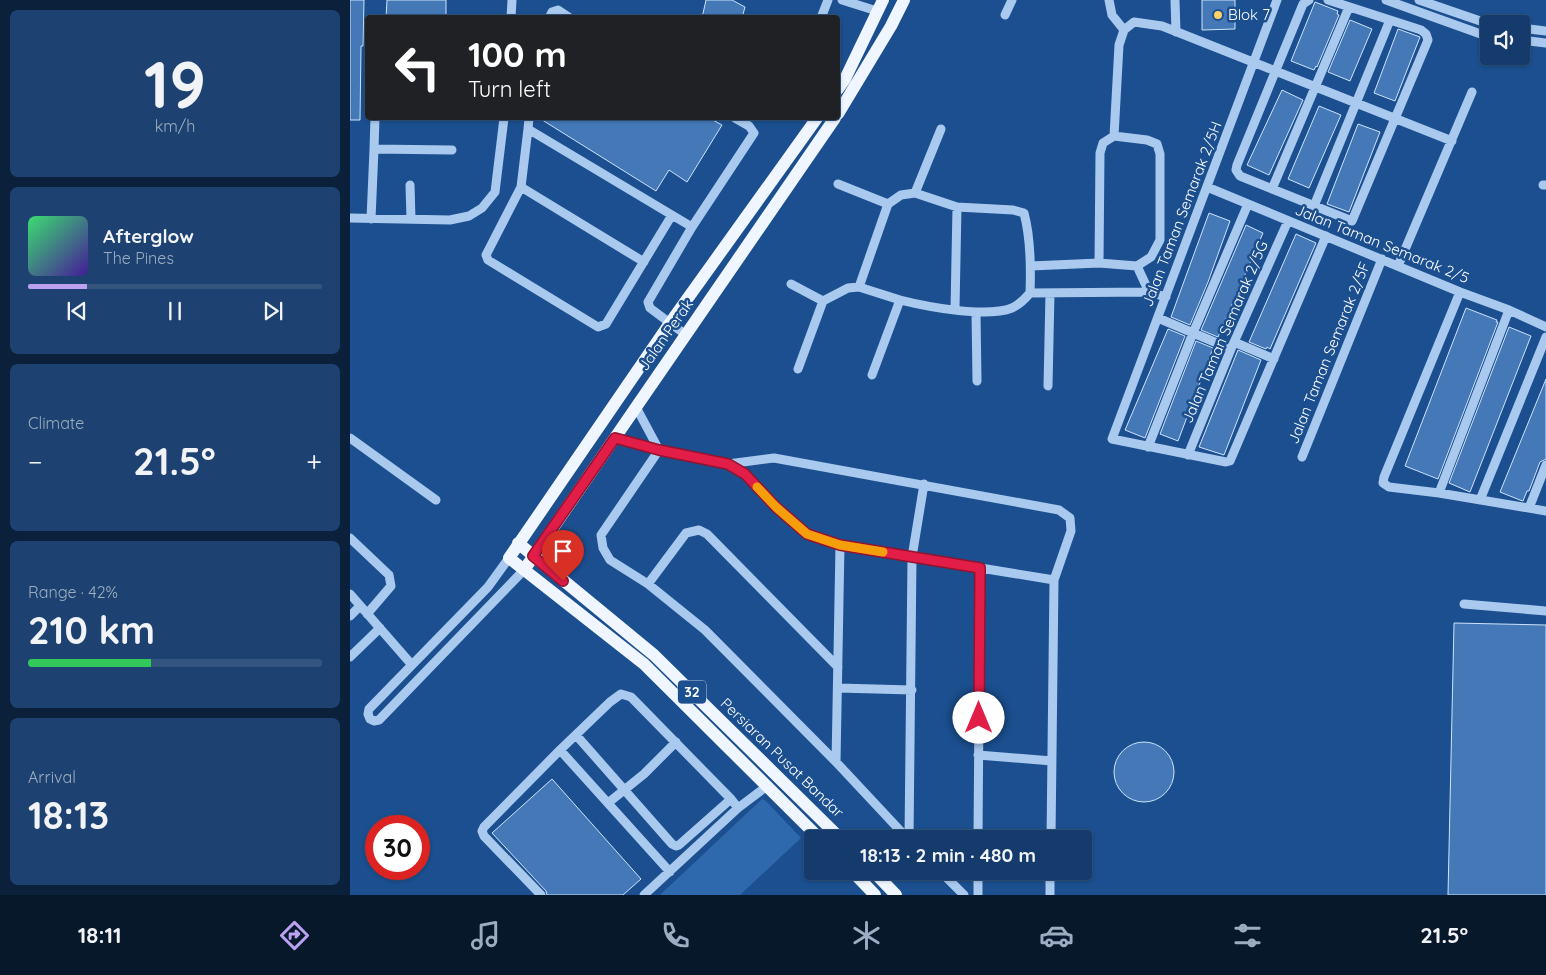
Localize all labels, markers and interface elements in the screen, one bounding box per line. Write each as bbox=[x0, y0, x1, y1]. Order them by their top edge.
place label: Blok 7 bbox=[1228, 5, 1270, 24]
marker: Blok 7 bbox=[1212, 9, 1224, 21]
map controls bbox=[1480, 15, 1530, 65]
button: sound bbox=[1480, 15, 1530, 65]
text: 100 m bbox=[468, 32, 567, 76]
icon: left bbox=[385, 35, 450, 100]
text: 19 bbox=[144, 43, 206, 124]
text: Turn left bbox=[468, 75, 551, 103]
text: km/h bbox=[155, 116, 195, 136]
street label: Jalan Taman Semarak 2/5H bbox=[1137, 119, 1226, 309]
street label: Jalan Taman Semarak 2/5 bbox=[1292, 200, 1472, 287]
text: Afterglow bbox=[103, 224, 194, 248]
street label: Jalan Taman Semarak 2/5G bbox=[1177, 238, 1272, 426]
text: The Pines bbox=[103, 248, 174, 268]
street label: Jalan Taman Semarak 2/5F bbox=[1283, 259, 1374, 447]
street label: Jalan Perak bbox=[634, 295, 697, 374]
icon: previous bbox=[63, 297, 91, 325]
icon: pause bbox=[161, 297, 189, 325]
icon: next bbox=[259, 297, 287, 325]
text: Climate bbox=[28, 413, 84, 433]
text: 21.5° bbox=[133, 437, 216, 485]
text: − bbox=[28, 444, 43, 479]
text: + bbox=[306, 444, 322, 479]
pin bbox=[542, 530, 584, 581]
icon: arrive bbox=[549, 537, 577, 565]
text: Range · 42% bbox=[28, 582, 118, 602]
text: 210 km bbox=[28, 606, 155, 654]
road number: 32 bbox=[678, 680, 706, 704]
position arrow bbox=[952, 691, 1004, 743]
street label: Persiaran Pusat Bandar bbox=[717, 694, 848, 822]
text: Arrival bbox=[28, 767, 76, 787]
text: 18:13 bbox=[28, 791, 109, 839]
speed limit sign: 30 bbox=[365, 815, 430, 880]
text: 18:13 · 2 min · 480 m bbox=[860, 843, 1036, 867]
icon: directions bbox=[277, 918, 312, 953]
icon: music bbox=[468, 918, 503, 953]
icon: phone bbox=[658, 918, 693, 953]
icon: climate bbox=[849, 918, 884, 953]
icon: car bbox=[1039, 918, 1074, 953]
icon: filters bbox=[1230, 918, 1265, 953]
text: 18:11 bbox=[78, 921, 122, 949]
text: 21.5° bbox=[1420, 921, 1468, 949]

